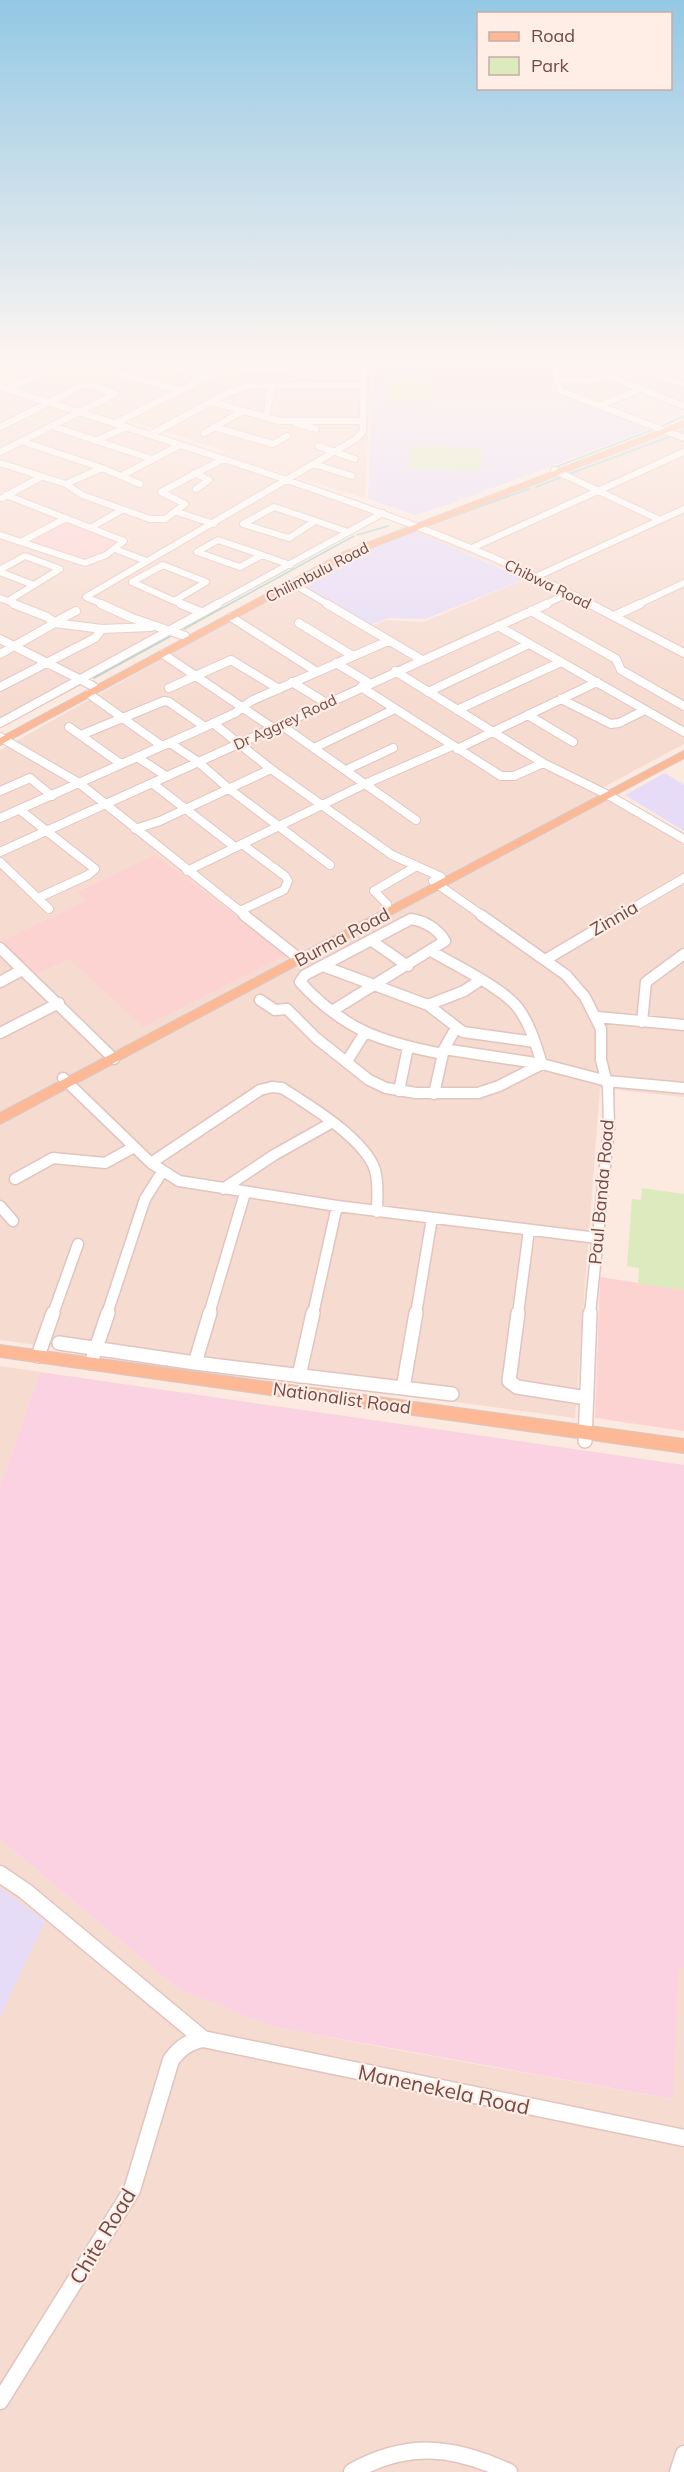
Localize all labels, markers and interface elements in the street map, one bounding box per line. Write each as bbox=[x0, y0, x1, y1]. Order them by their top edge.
legend bbox=[477, 12, 672, 90]
text: Road bbox=[531, 24, 575, 47]
text: Park bbox=[531, 54, 570, 77]
street label: Chilimbulu Road bbox=[262, 538, 372, 606]
street label: Chibwa Road bbox=[502, 555, 594, 613]
street label: Dr Aggrey Road bbox=[230, 690, 340, 754]
street label: Zinnia bbox=[586, 895, 642, 941]
street label: Burma Road bbox=[290, 902, 394, 972]
street label: Paul Banda Road bbox=[583, 1119, 619, 1265]
street label: Nationalist Road bbox=[272, 1377, 412, 1419]
street label: Manenekela Road bbox=[356, 2058, 532, 2120]
street label: Chite Road bbox=[63, 2183, 141, 2289]

